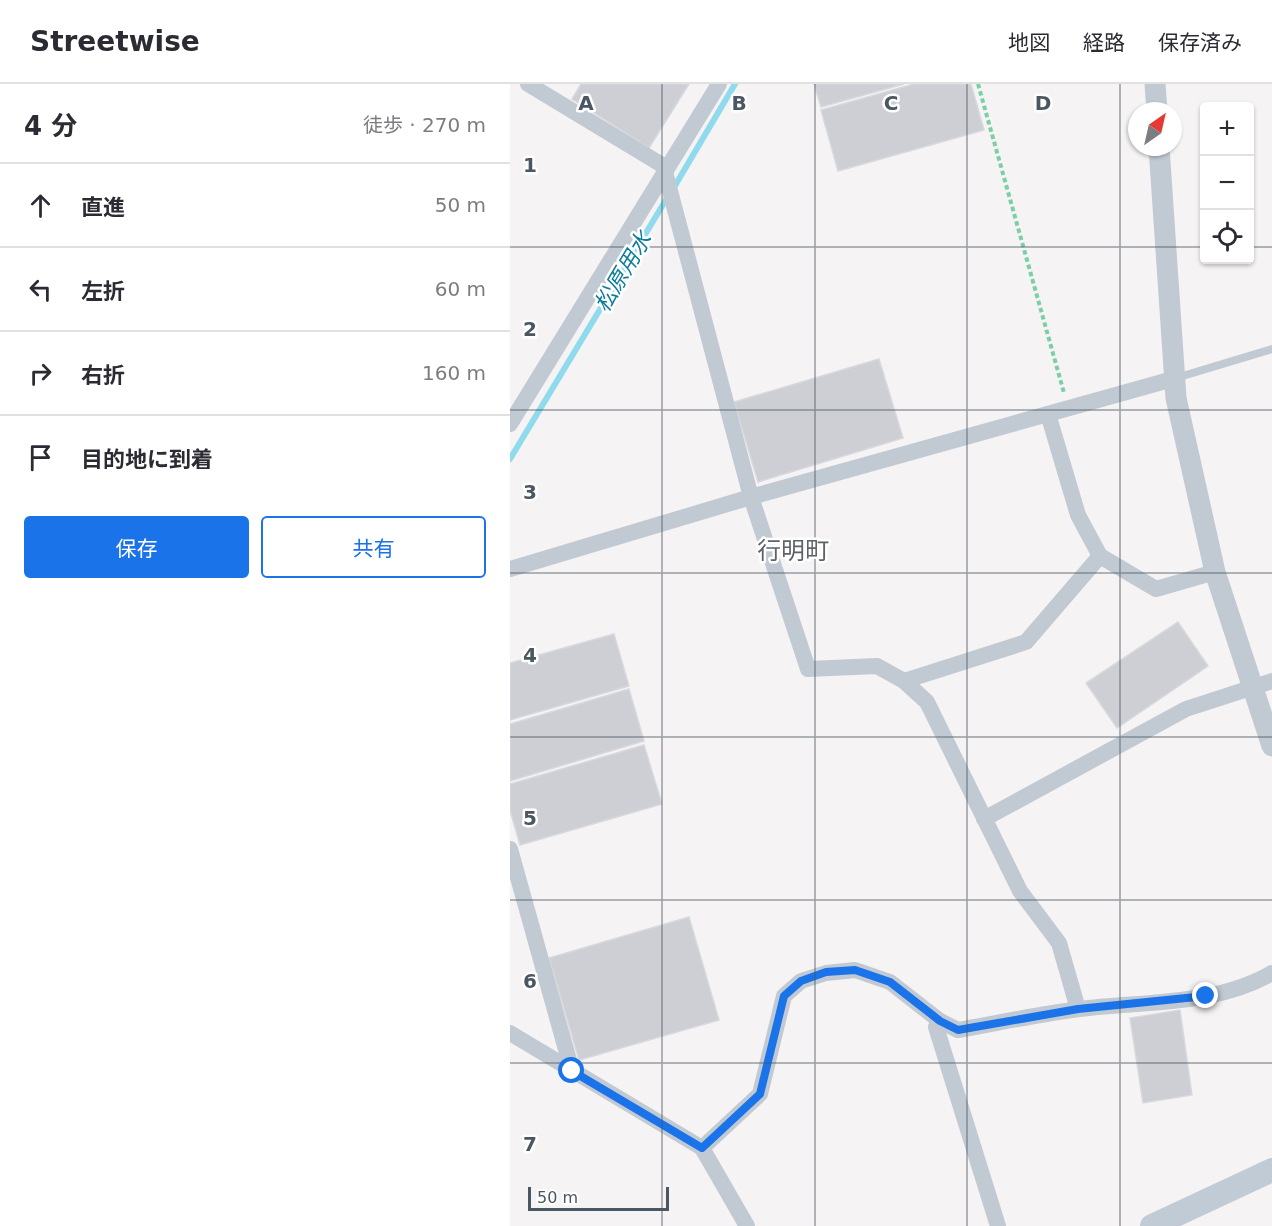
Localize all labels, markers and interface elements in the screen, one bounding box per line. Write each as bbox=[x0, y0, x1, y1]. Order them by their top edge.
text: Streetwise bbox=[30, 25, 200, 58]
text: 地図 bbox=[1008, 31, 1050, 55]
text: 経路 bbox=[1083, 31, 1125, 55]
text: 保存済み bbox=[1158, 31, 1242, 55]
text: A bbox=[578, 91, 594, 115]
text: B bbox=[731, 91, 747, 115]
text: C bbox=[884, 91, 898, 115]
text: D bbox=[1035, 91, 1051, 115]
north arrow bbox=[1128, 102, 1182, 156]
map controls bbox=[1200, 102, 1254, 264]
button: + bbox=[1200, 102, 1254, 156]
text: 4 分 bbox=[24, 111, 77, 141]
text: 徒歩 · 270 m bbox=[363, 113, 486, 137]
text: 1 bbox=[523, 153, 537, 177]
button: − bbox=[1200, 156, 1254, 210]
icon: ahead bbox=[24, 189, 57, 222]
text: 50 m bbox=[435, 193, 486, 217]
text: 直進 bbox=[81, 195, 125, 220]
button: locate bbox=[1200, 210, 1254, 264]
water label: 松原用水 bbox=[590, 226, 657, 316]
icon: left bbox=[24, 273, 57, 306]
text: 60 m bbox=[435, 277, 486, 301]
text: 左折 bbox=[81, 279, 125, 304]
text: 2 bbox=[523, 317, 537, 341]
icon: right bbox=[24, 357, 57, 390]
text: 160 m bbox=[422, 361, 486, 385]
text: 右折 bbox=[81, 363, 125, 388]
icon: arrive bbox=[24, 441, 57, 474]
text: 目的地に到着 bbox=[81, 447, 213, 472]
text: 3 bbox=[523, 480, 537, 504]
button: 保存 bbox=[24, 516, 249, 578]
button: 共有 bbox=[261, 516, 486, 578]
district label: 行明町 bbox=[757, 537, 829, 565]
text: 4 bbox=[523, 643, 537, 667]
text: 5 bbox=[523, 806, 537, 830]
text: 6 bbox=[523, 969, 537, 993]
route end bbox=[1192, 982, 1218, 1008]
route start bbox=[558, 1057, 584, 1083]
text: 7 bbox=[523, 1132, 537, 1156]
scale bar bbox=[528, 1184, 669, 1212]
text: 50 m bbox=[537, 1188, 578, 1207]

